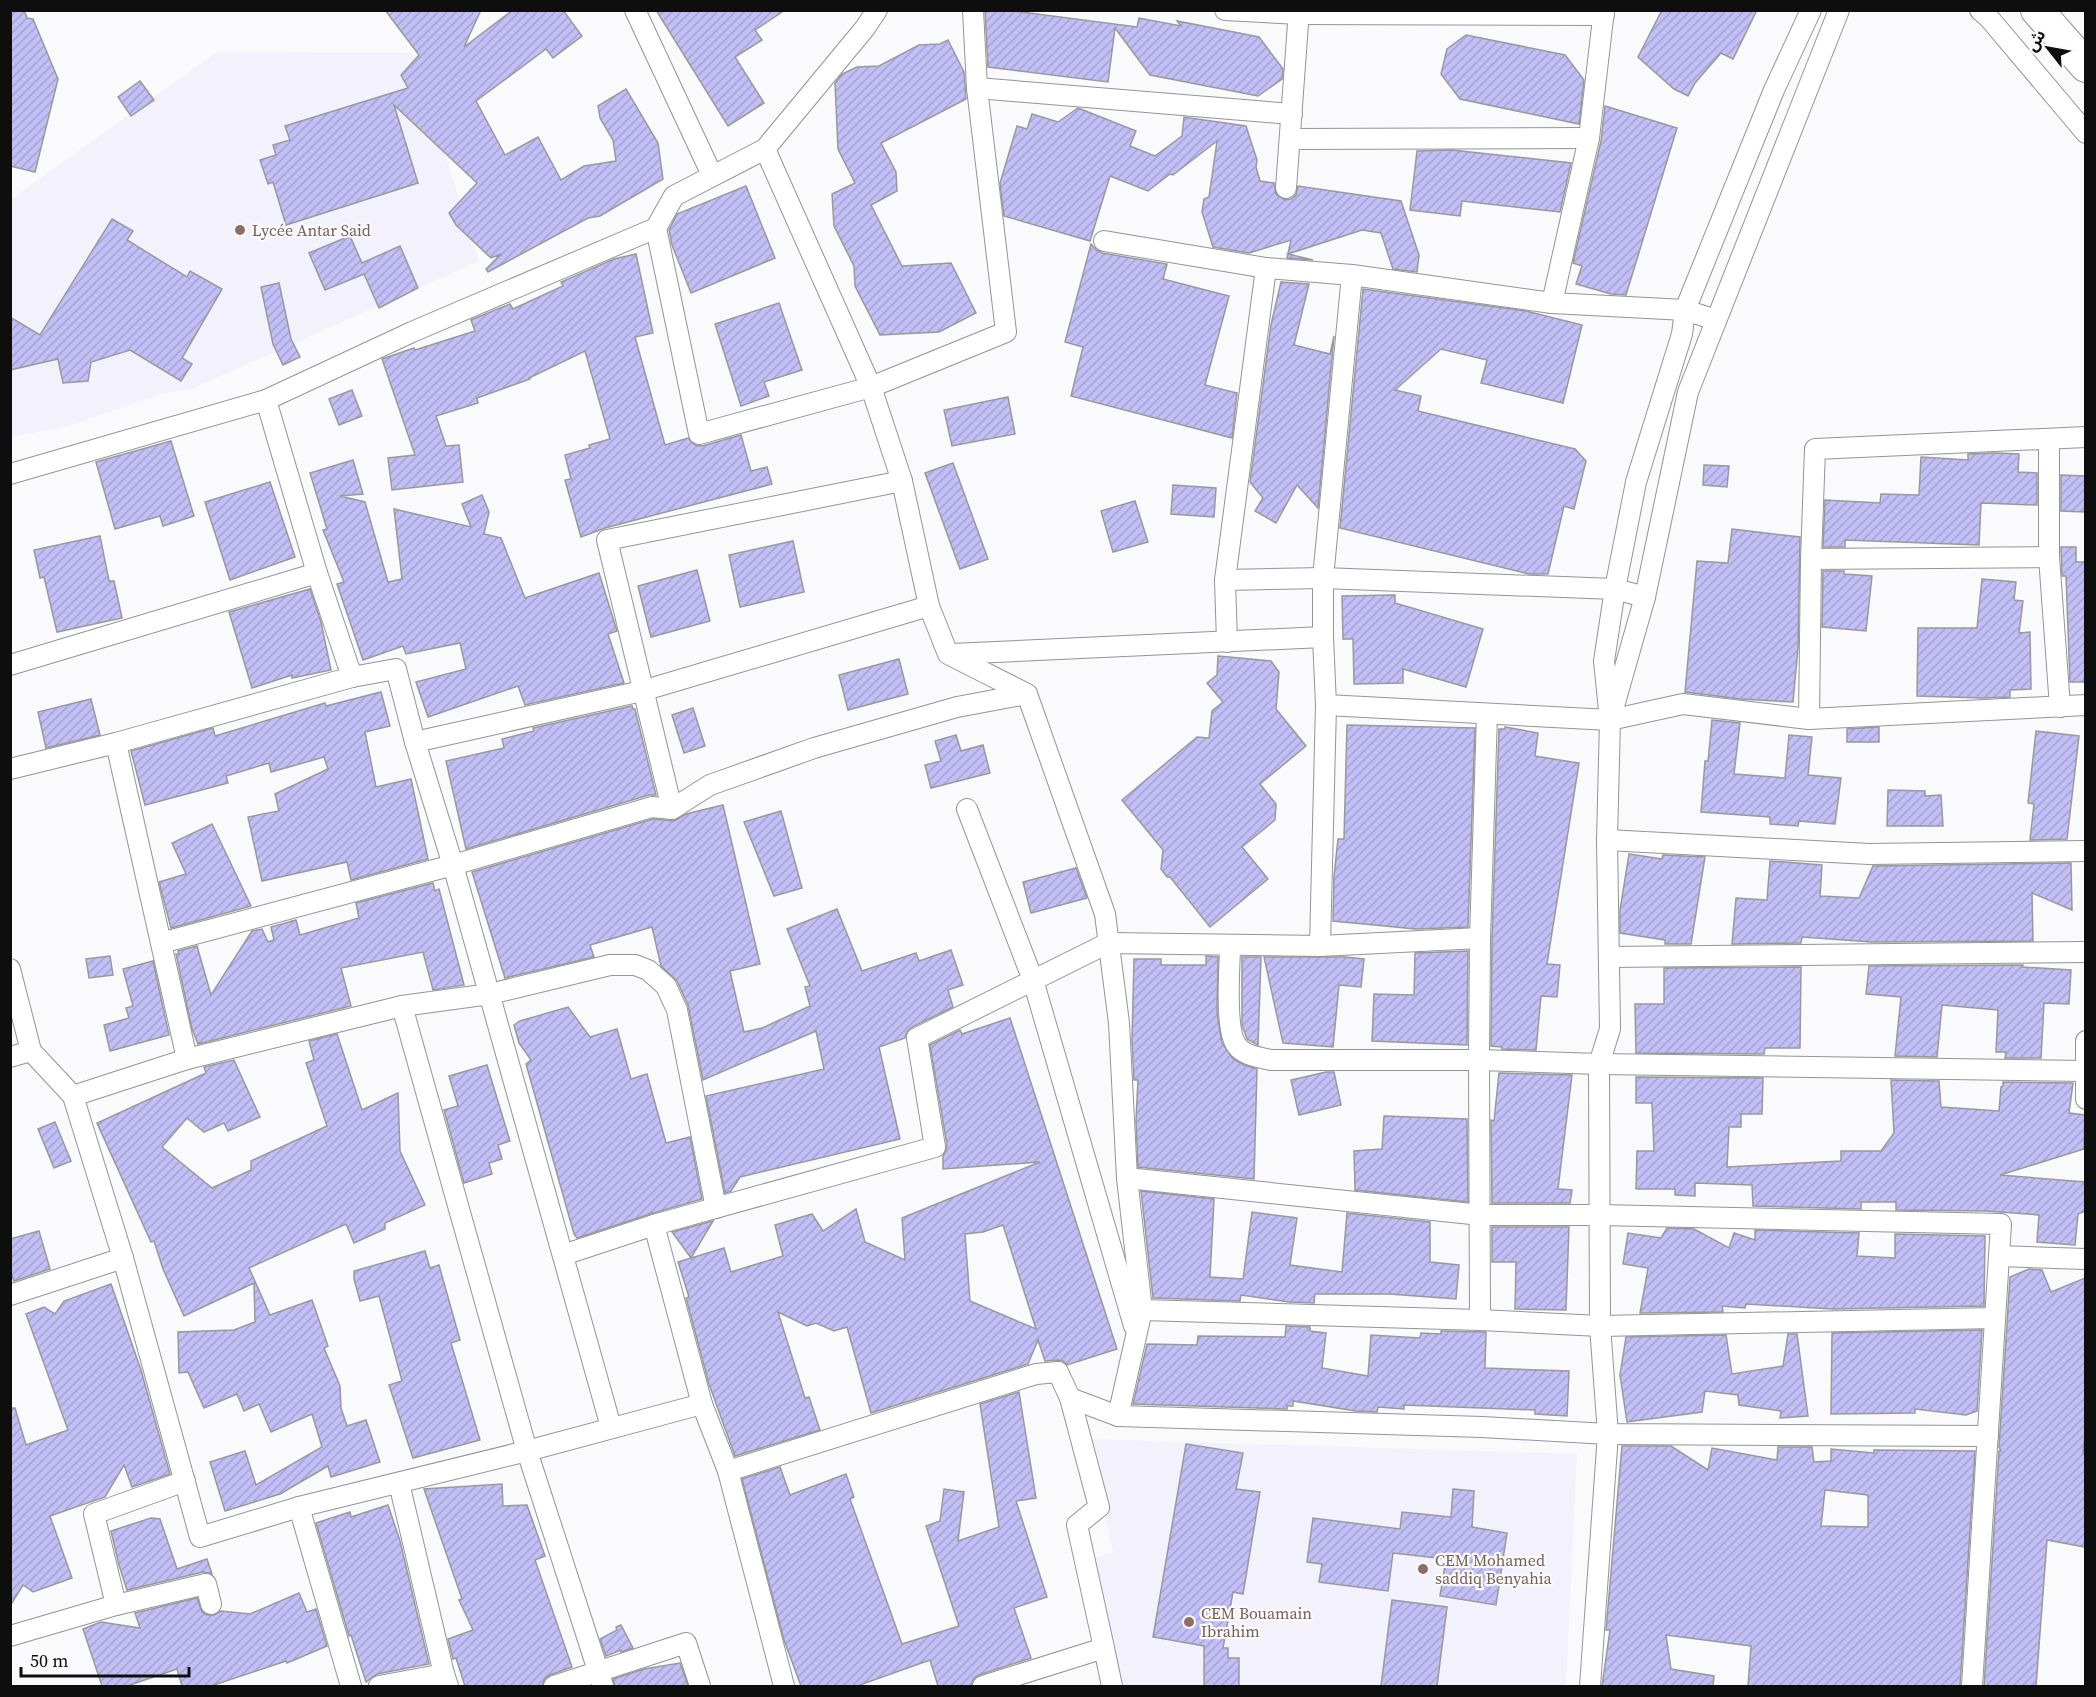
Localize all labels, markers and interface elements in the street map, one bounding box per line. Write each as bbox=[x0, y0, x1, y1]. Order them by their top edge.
north arrow bbox=[2018, 18, 2078, 78]
text: ش bbox=[2020, 25, 2050, 55]
place label: Lycée Antar Said bbox=[252, 219, 371, 241]
marker: Lycée Antar Said bbox=[233, 223, 247, 237]
place label: CEM Mohamed saddiq Benyahia bbox=[1435, 1549, 1553, 1589]
marker: CEM Mohamed saddiq Benyahia bbox=[1416, 1562, 1430, 1576]
place label: CEM Bouamain Ibrahim bbox=[1201, 1602, 1312, 1642]
marker: CEM Bouamain Ibrahim bbox=[1182, 1615, 1196, 1629]
scale bar bbox=[21, 1640, 189, 1678]
text: 50 m bbox=[30, 1648, 68, 1673]

